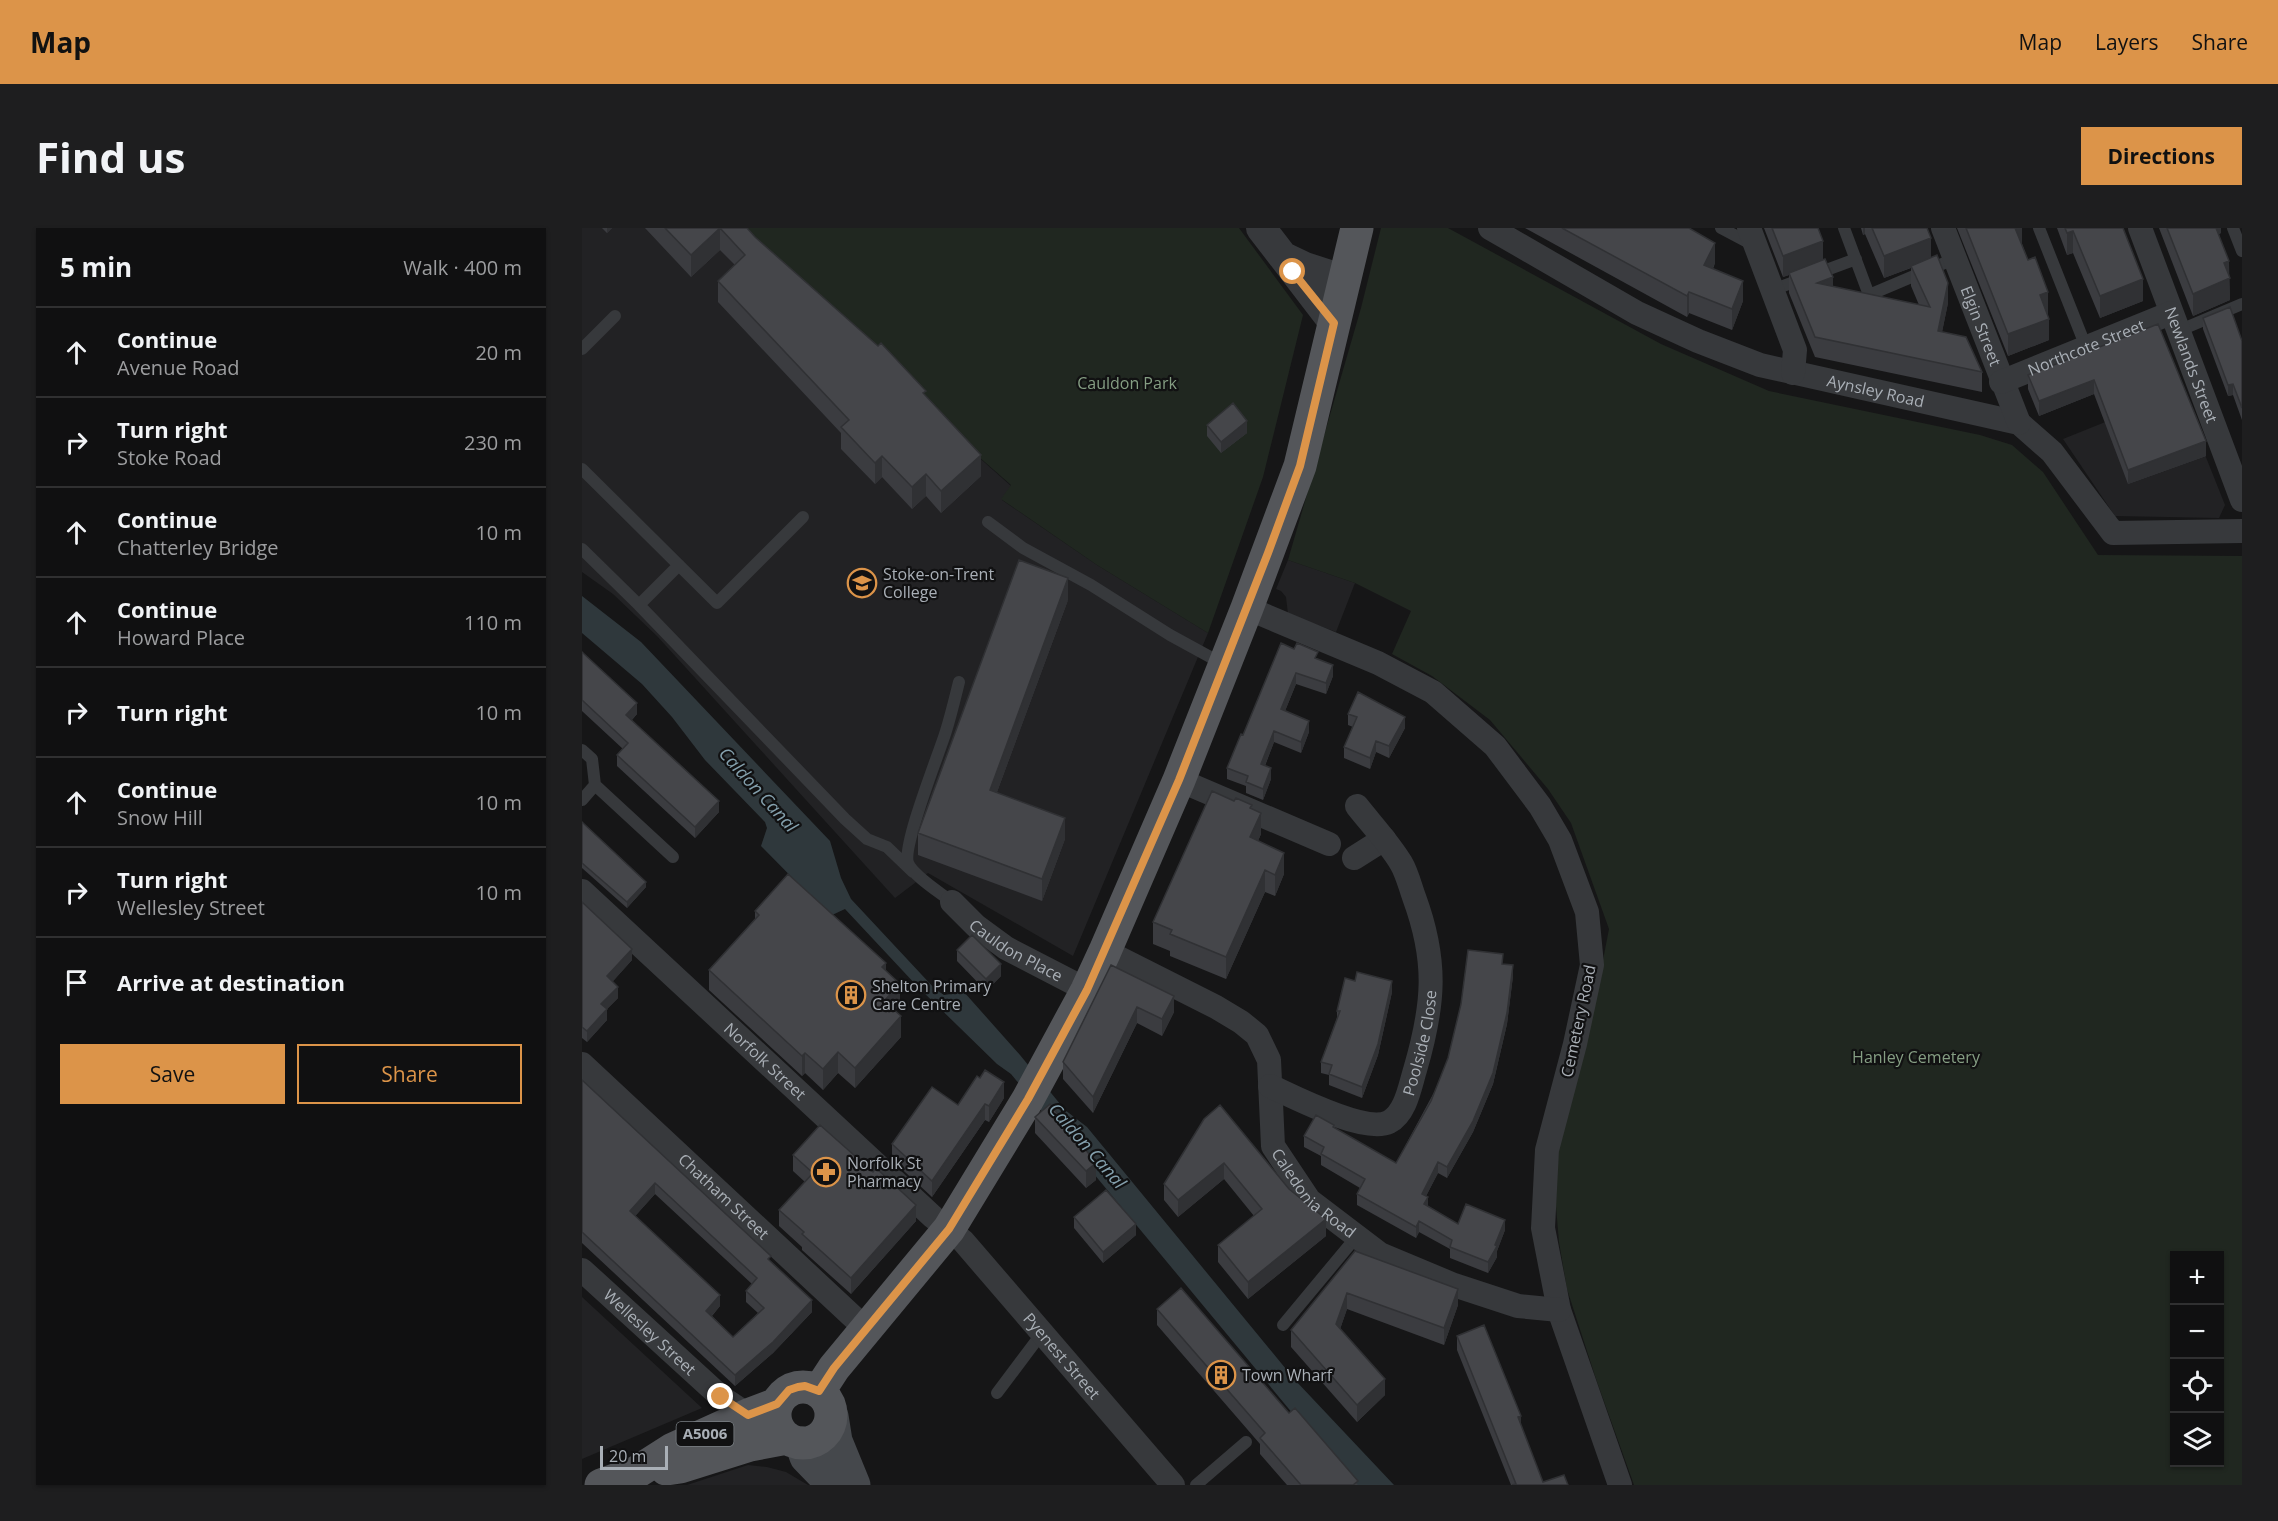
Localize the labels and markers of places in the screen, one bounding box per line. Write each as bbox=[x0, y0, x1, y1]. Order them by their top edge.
place label: Stoke-on-Trent College bbox=[883, 563, 994, 603]
school or university icon: Stoke-on-Trent College bbox=[846, 567, 878, 599]
place label: Shelton Primary Care Centre bbox=[872, 975, 992, 1015]
building icon: Shelton Primary Care Centre bbox=[835, 979, 867, 1011]
place label: Norfolk St Pharmacy bbox=[847, 1152, 922, 1192]
pharmacy icon: Norfolk St Pharmacy bbox=[810, 1156, 842, 1188]
building icon: Town Wharf bbox=[1205, 1359, 1237, 1391]
place label: Town Wharf bbox=[1242, 1364, 1334, 1386]

